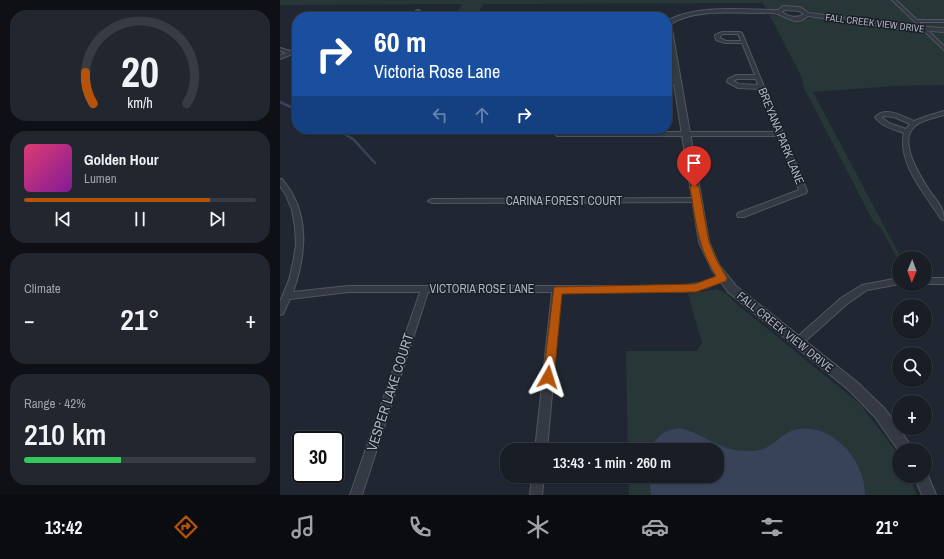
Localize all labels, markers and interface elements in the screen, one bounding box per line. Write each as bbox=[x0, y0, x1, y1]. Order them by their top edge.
street label: FALL CREEK VIEW DRIVE bbox=[825, 10, 925, 36]
text: 60 m bbox=[374, 23, 426, 61]
icon: right bbox=[308, 28, 360, 80]
text: 20 bbox=[121, 43, 159, 99]
text: Victoria Rose Lane bbox=[374, 59, 500, 84]
street label: BREYANA PARK LANE bbox=[754, 85, 808, 187]
text: km/h bbox=[127, 92, 153, 111]
icon: left bbox=[429, 104, 451, 126]
icon: ahead bbox=[471, 104, 493, 126]
icon: right bbox=[513, 104, 535, 126]
pin bbox=[677, 146, 711, 187]
text: Golden Hour bbox=[84, 149, 159, 170]
icon: arrive bbox=[683, 152, 705, 174]
text: Lumen bbox=[84, 170, 117, 187]
street label: CARINA FOREST COURT bbox=[506, 193, 622, 209]
icon: previous bbox=[52, 208, 74, 230]
icon: pause bbox=[129, 208, 151, 230]
icon: next bbox=[206, 208, 228, 230]
north arrow bbox=[892, 251, 932, 291]
map controls bbox=[892, 251, 932, 483]
text: Climate bbox=[24, 280, 61, 297]
street label: VICTORIA ROSE LANE bbox=[430, 281, 534, 297]
street label: FALL CREEK VIEW DRIVE bbox=[733, 288, 837, 376]
text: 21° bbox=[120, 299, 160, 339]
button: sound bbox=[892, 299, 932, 339]
text: − bbox=[24, 305, 35, 335]
text: + bbox=[245, 305, 256, 335]
street label: VESPER LAKE COURT bbox=[362, 331, 418, 453]
button: search bbox=[892, 347, 932, 387]
position arrow bbox=[527, 356, 569, 398]
text: Range · 42% bbox=[24, 395, 86, 412]
button: + bbox=[892, 395, 932, 435]
text: 210 km bbox=[24, 414, 106, 454]
speed limit sign: 30 bbox=[292, 431, 344, 483]
button: − bbox=[892, 443, 932, 483]
text: 13:43 · 1 min · 260 m bbox=[553, 452, 671, 473]
icon: directions bbox=[172, 513, 200, 541]
icon: music bbox=[289, 513, 317, 541]
icon: phone bbox=[406, 513, 434, 541]
icon: climate bbox=[524, 513, 552, 541]
icon: car bbox=[641, 513, 669, 541]
icon: filters bbox=[758, 513, 786, 541]
text: 13:42 bbox=[45, 515, 82, 540]
text: 21° bbox=[876, 515, 899, 540]

